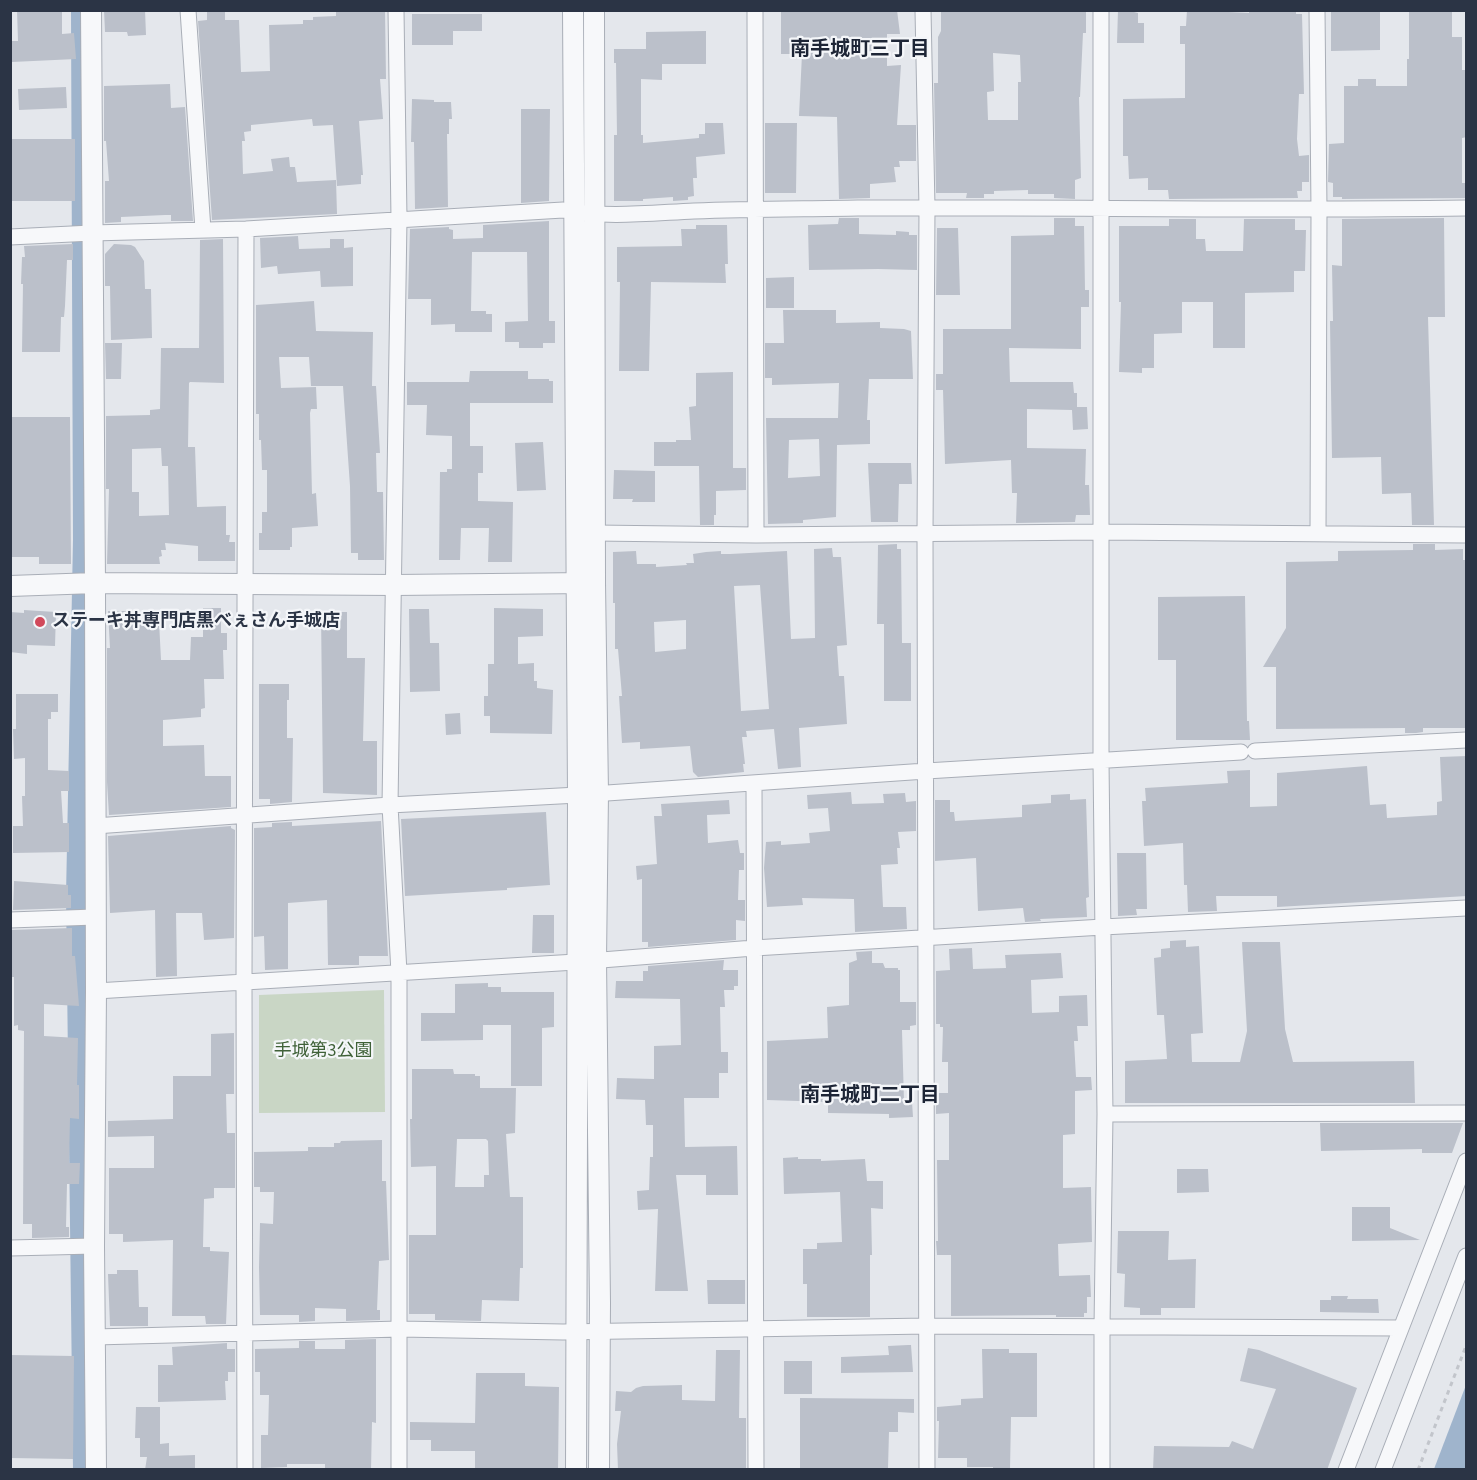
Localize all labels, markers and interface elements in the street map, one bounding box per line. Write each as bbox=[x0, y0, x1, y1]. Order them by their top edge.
district label: 南手城町三丁目 bbox=[790, 39, 930, 63]
place label: ステーキ丼専門店黒べぇさん手城店 bbox=[52, 611, 340, 633]
marker: ステーキ丼専門店黒べぇさん手城店 bbox=[33, 615, 47, 629]
park label: 手城第3公園 bbox=[274, 1041, 372, 1063]
district label: 南手城町二丁目 bbox=[800, 1085, 940, 1109]

